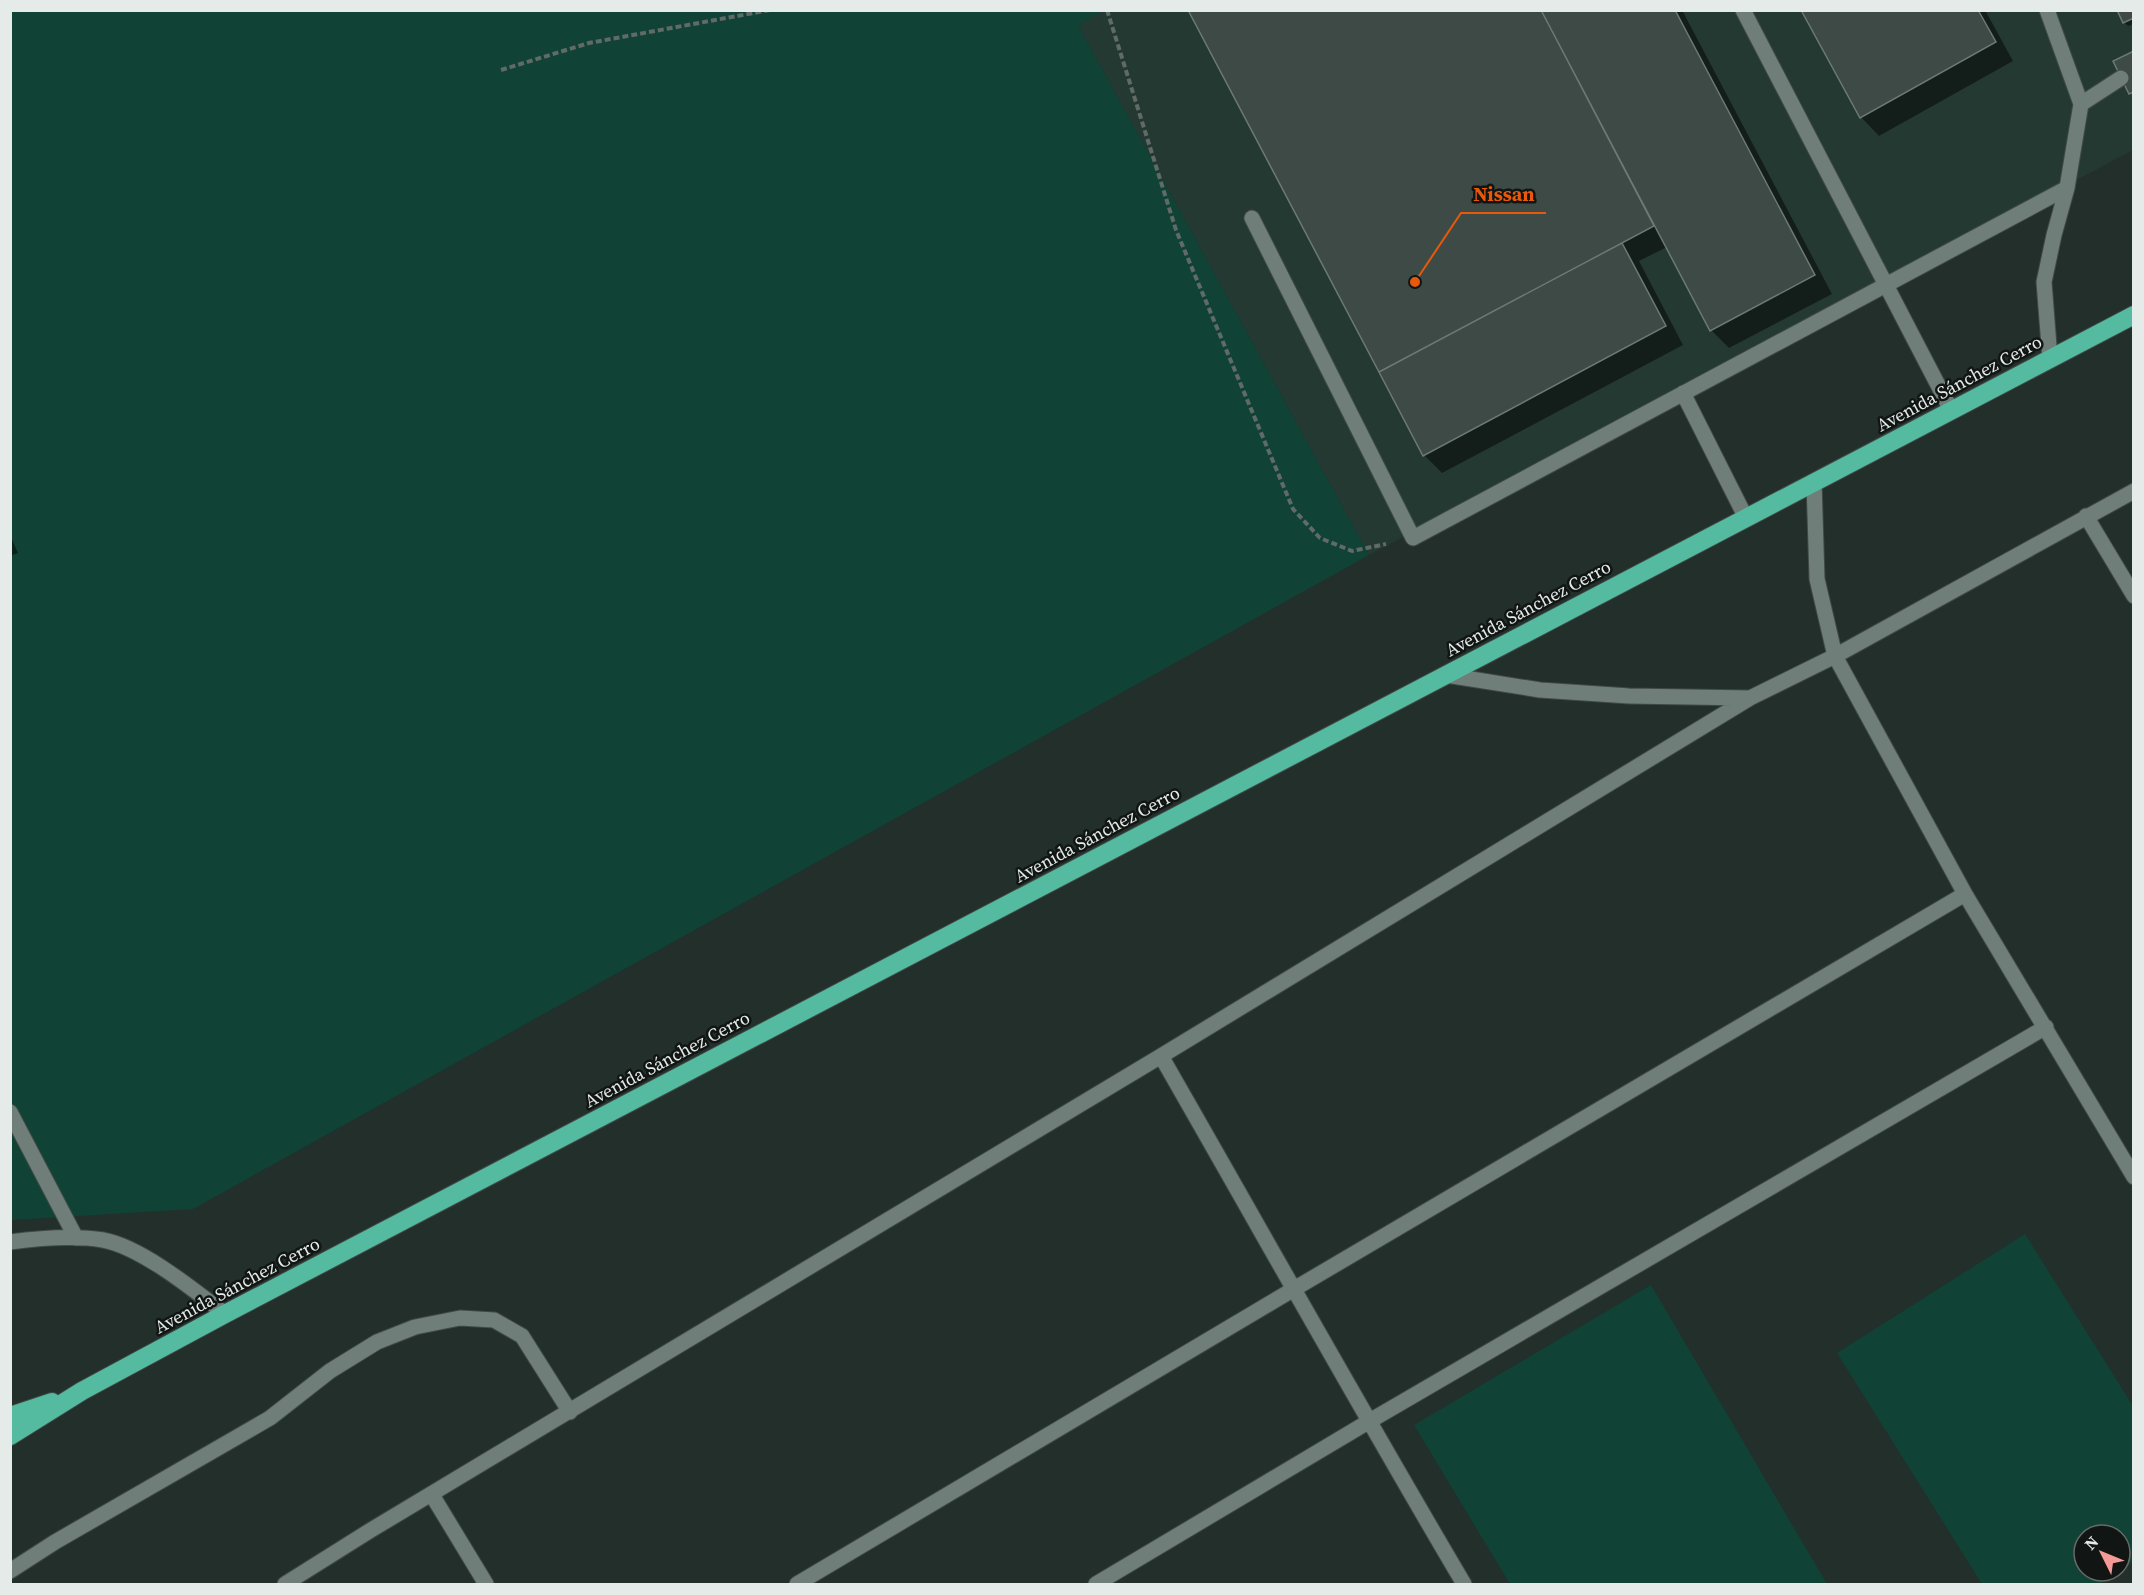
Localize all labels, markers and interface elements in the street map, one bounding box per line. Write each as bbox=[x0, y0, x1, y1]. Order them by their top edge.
callout: Nissan bbox=[1461, 175, 1546, 213]
text: Nissan bbox=[1473, 180, 1535, 208]
street label: Avenida Sánchez Cerro bbox=[1872, 329, 2046, 437]
street label: Avenida Sánchez Cerro bbox=[1441, 554, 1615, 662]
street label: Avenida Sánchez Cerro bbox=[1010, 780, 1184, 888]
street label: Avenida Sánchez Cerro bbox=[580, 1005, 754, 1113]
street label: Avenida Sánchez Cerro bbox=[150, 1231, 324, 1339]
north arrow bbox=[2072, 1523, 2132, 1583]
text: N bbox=[2079, 1531, 2103, 1555]

